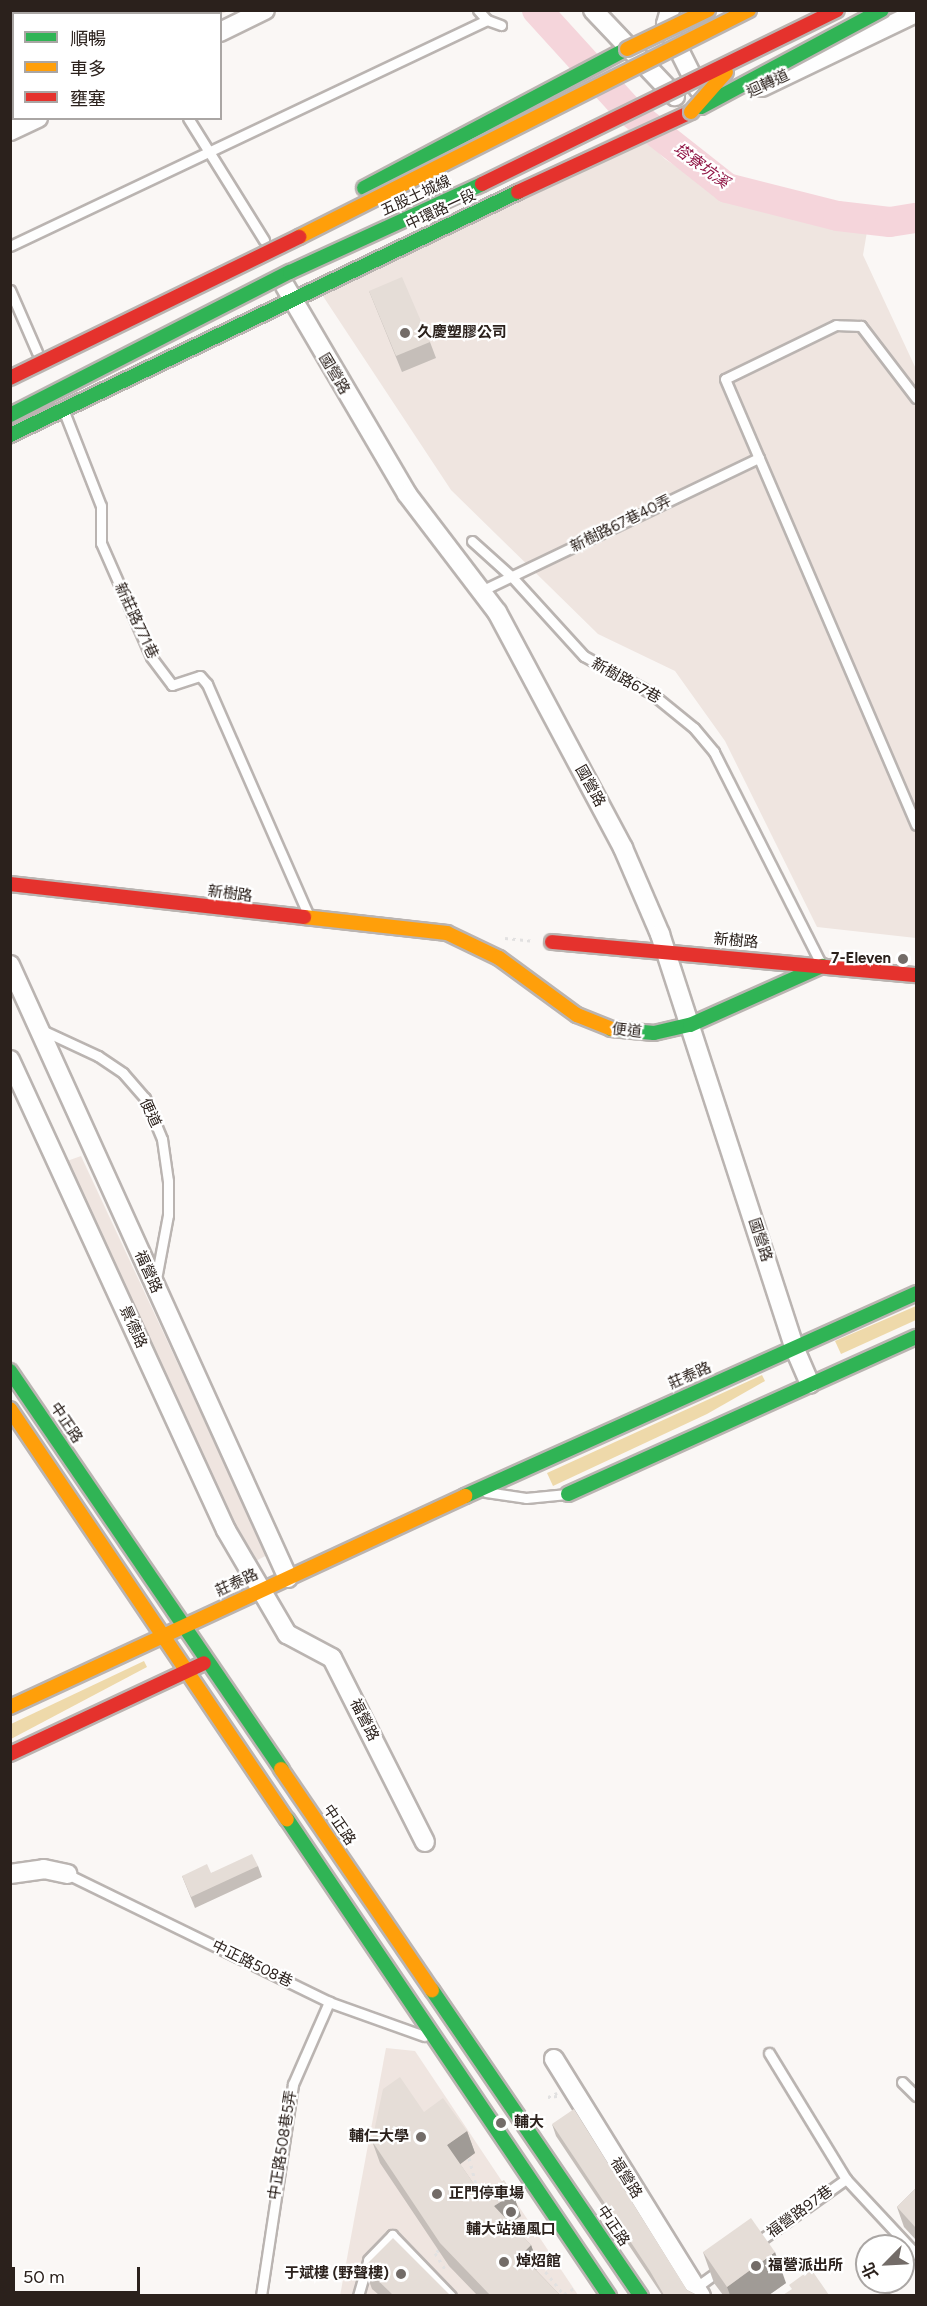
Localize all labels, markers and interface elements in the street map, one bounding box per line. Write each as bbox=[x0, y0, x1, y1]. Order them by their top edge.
legend bbox=[12, 12, 222, 120]
text: 順暢 bbox=[70, 28, 106, 50]
text: 車多 bbox=[70, 58, 106, 80]
street label: 迴轉道 bbox=[744, 66, 792, 102]
text: 壅塞 bbox=[70, 88, 106, 110]
water label: 塔寮坑溪 bbox=[669, 139, 733, 193]
street label: 五股土城線 bbox=[378, 172, 454, 220]
street label: 中環路一段 bbox=[403, 186, 479, 234]
place label: 久慶塑膠公司 bbox=[417, 324, 507, 342]
marker: 久慶塑膠公司 bbox=[398, 326, 412, 340]
street label: 國營路 bbox=[315, 350, 353, 398]
street label: 新樹路67巷40弄 bbox=[567, 492, 675, 556]
street label: 新莊路771巷 bbox=[110, 580, 162, 662]
street label: 新樹路67巷 bbox=[588, 655, 664, 707]
street label: 國營路 bbox=[571, 762, 609, 810]
street label: 新樹路 bbox=[207, 882, 253, 906]
street label: 新樹路 bbox=[713, 930, 759, 952]
place label: 7-Eleven bbox=[831, 950, 891, 968]
marker: 7-Eleven bbox=[896, 952, 910, 966]
street label: 便道 bbox=[611, 1020, 643, 1042]
street label: 便道 bbox=[136, 1096, 164, 1130]
street label: 國營路 bbox=[744, 1216, 776, 1264]
street label: 福營路 bbox=[131, 1248, 165, 1296]
street label: 景德路 bbox=[116, 1303, 150, 1351]
street label: 莊泰路 bbox=[666, 1359, 714, 1393]
street label: 中正路 bbox=[46, 1399, 86, 1447]
street label: 莊泰路 bbox=[213, 1565, 261, 1601]
street label: 福營路 bbox=[346, 1696, 382, 1744]
street label: 中正路 bbox=[319, 1801, 359, 1849]
street label: 中正路508巷 bbox=[209, 1937, 295, 1991]
street label: 中正路508巷5弄 bbox=[265, 2089, 301, 2201]
marker: 輔大 bbox=[492, 2114, 510, 2132]
place label: 輔大 bbox=[514, 2114, 544, 2132]
place label: 輔仁大學 bbox=[349, 2128, 409, 2146]
marker: 輔仁大學 bbox=[414, 2130, 428, 2144]
street label: 福營路 bbox=[606, 2154, 646, 2202]
street label: 福營路97巷 bbox=[764, 2182, 836, 2242]
place label: 正門停車場 bbox=[449, 2185, 524, 2203]
marker: 正門停車場 bbox=[430, 2187, 444, 2201]
street label: 中正路 bbox=[593, 2202, 633, 2250]
marker: 輔大站通風口 bbox=[504, 2205, 518, 2219]
place label: 輔大站通風口 bbox=[466, 2221, 556, 2239]
north arrow bbox=[855, 2234, 915, 2294]
place label: 焯炤館 bbox=[516, 2253, 561, 2271]
scale bar bbox=[15, 2255, 142, 2293]
marker: 焯炤館 bbox=[497, 2255, 511, 2269]
place label: 福營派出所 bbox=[768, 2257, 843, 2275]
marker: 福營派出所 bbox=[749, 2259, 763, 2273]
text: 北 bbox=[858, 2260, 882, 2282]
place label: 于斌樓 (野聲樓) bbox=[284, 2265, 389, 2283]
text: 50 m bbox=[23, 2266, 65, 2288]
marker: 于斌樓 (野聲樓) bbox=[394, 2267, 408, 2281]

